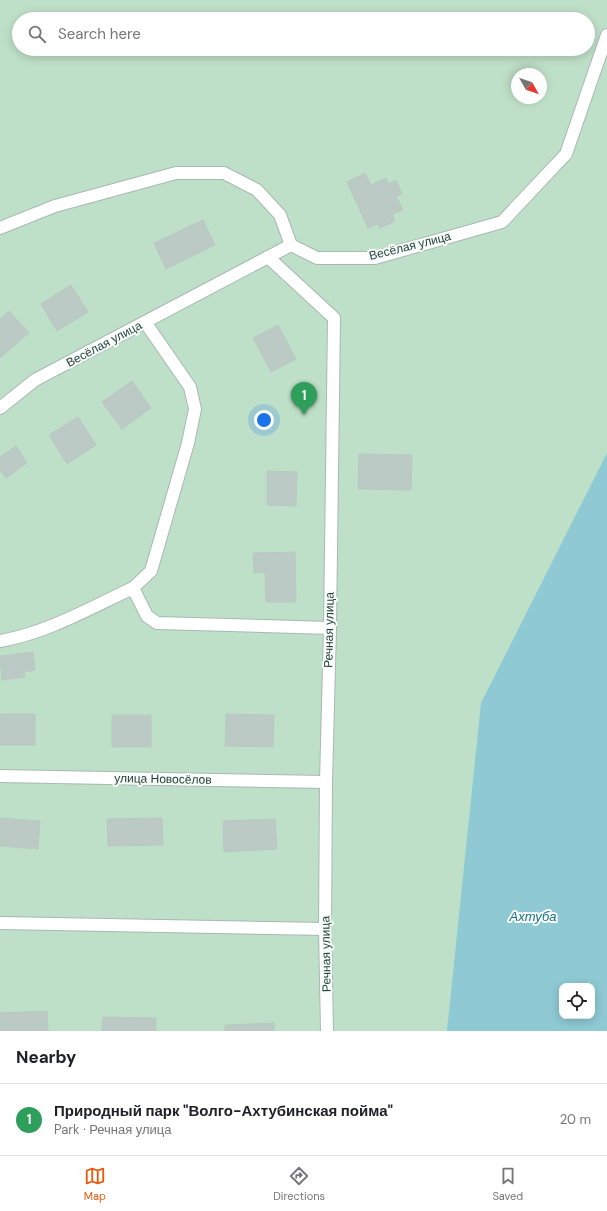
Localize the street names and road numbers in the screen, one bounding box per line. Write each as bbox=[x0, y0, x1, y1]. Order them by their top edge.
street label: Весёлая улица bbox=[367, 228, 453, 264]
street label: Весёлая улица bbox=[63, 317, 145, 371]
street label: Речная улица bbox=[320, 592, 338, 668]
street label: улица Новосёлов bbox=[114, 770, 212, 788]
street label: Речная улица bbox=[317, 916, 335, 992]

